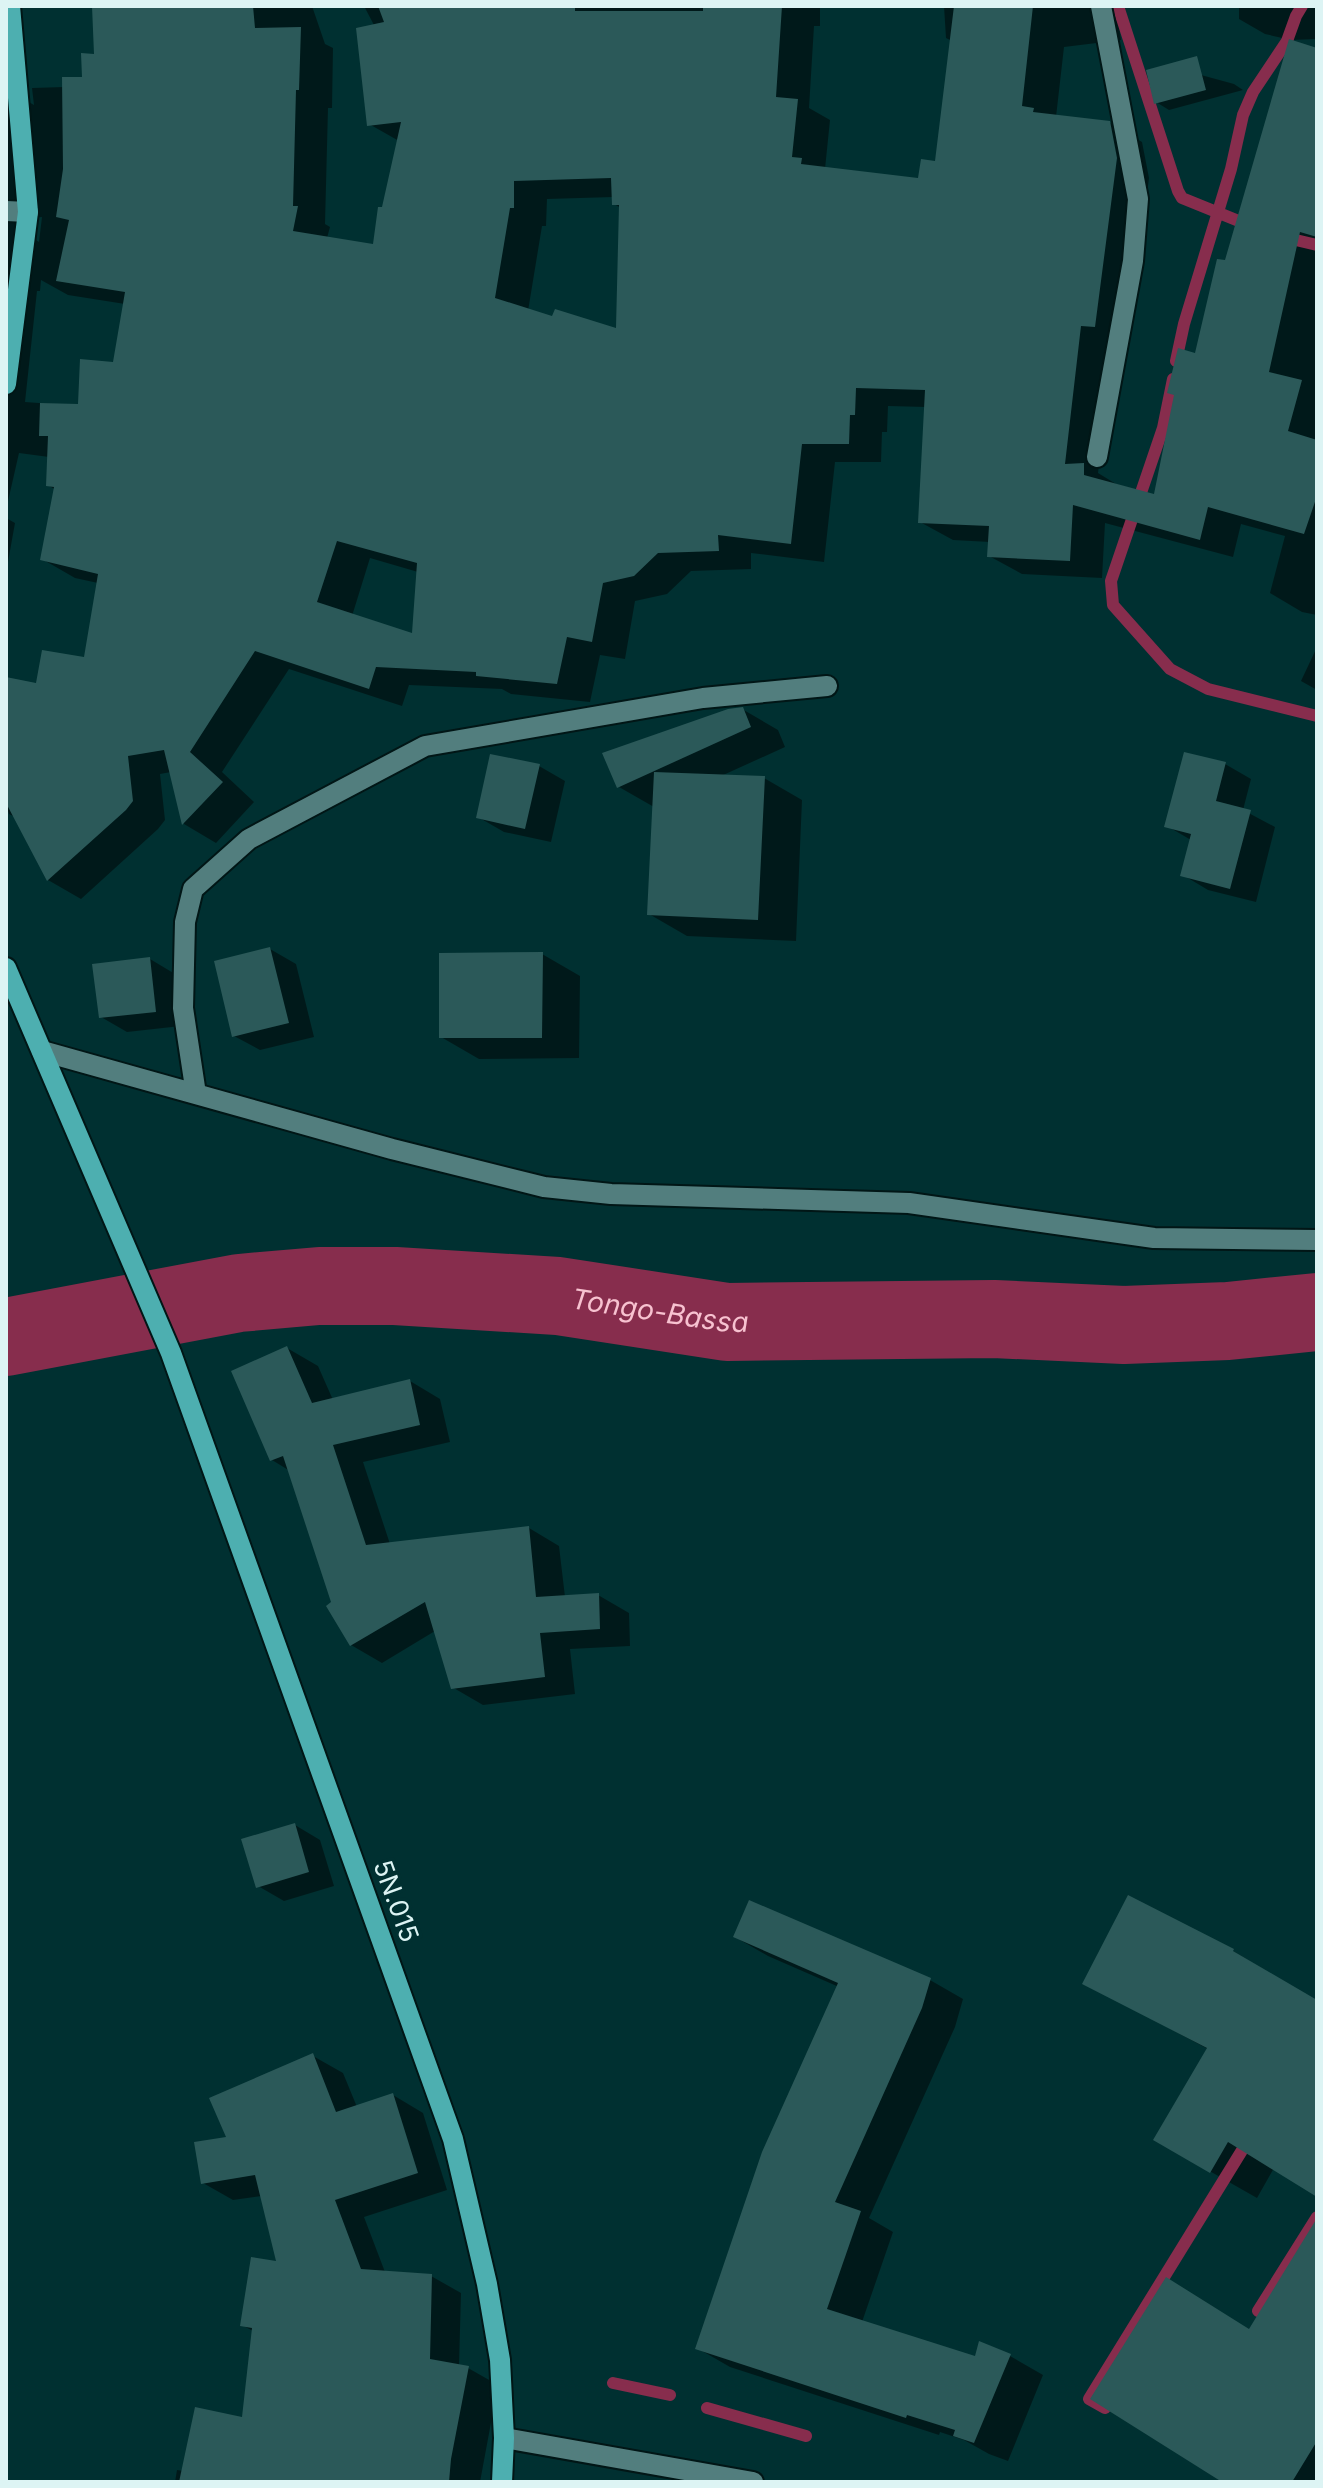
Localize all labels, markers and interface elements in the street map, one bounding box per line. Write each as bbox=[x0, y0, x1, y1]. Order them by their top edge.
water label: Tongo-Bassa bbox=[569, 1281, 749, 1339]
street label: 5N.015 bbox=[367, 1856, 426, 1946]

